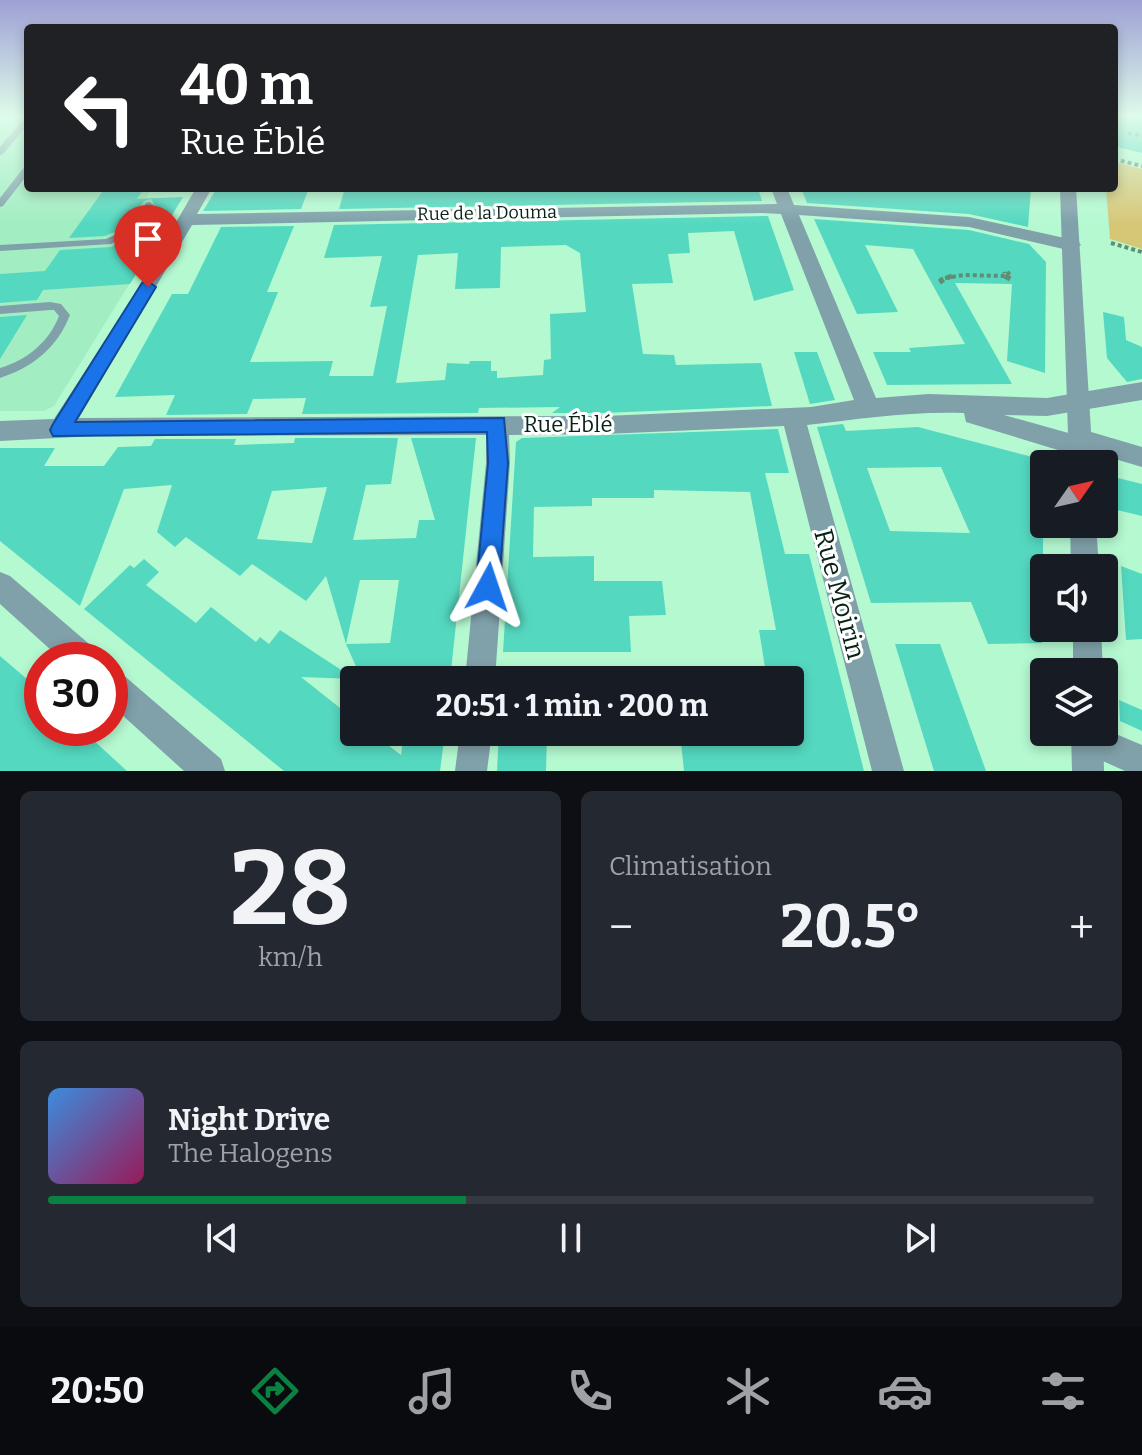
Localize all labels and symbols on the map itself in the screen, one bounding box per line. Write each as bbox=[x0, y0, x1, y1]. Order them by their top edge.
street label: Rue de la Douma bbox=[417, 201, 557, 225]
pin bbox=[114, 205, 182, 287]
street label: Rue Éblé bbox=[524, 411, 612, 438]
north arrow bbox=[1030, 450, 1118, 538]
street label: Rue Moirin bbox=[807, 526, 872, 663]
position arrow bbox=[446, 545, 530, 629]
speed limit sign: 30 bbox=[24, 642, 128, 746]

